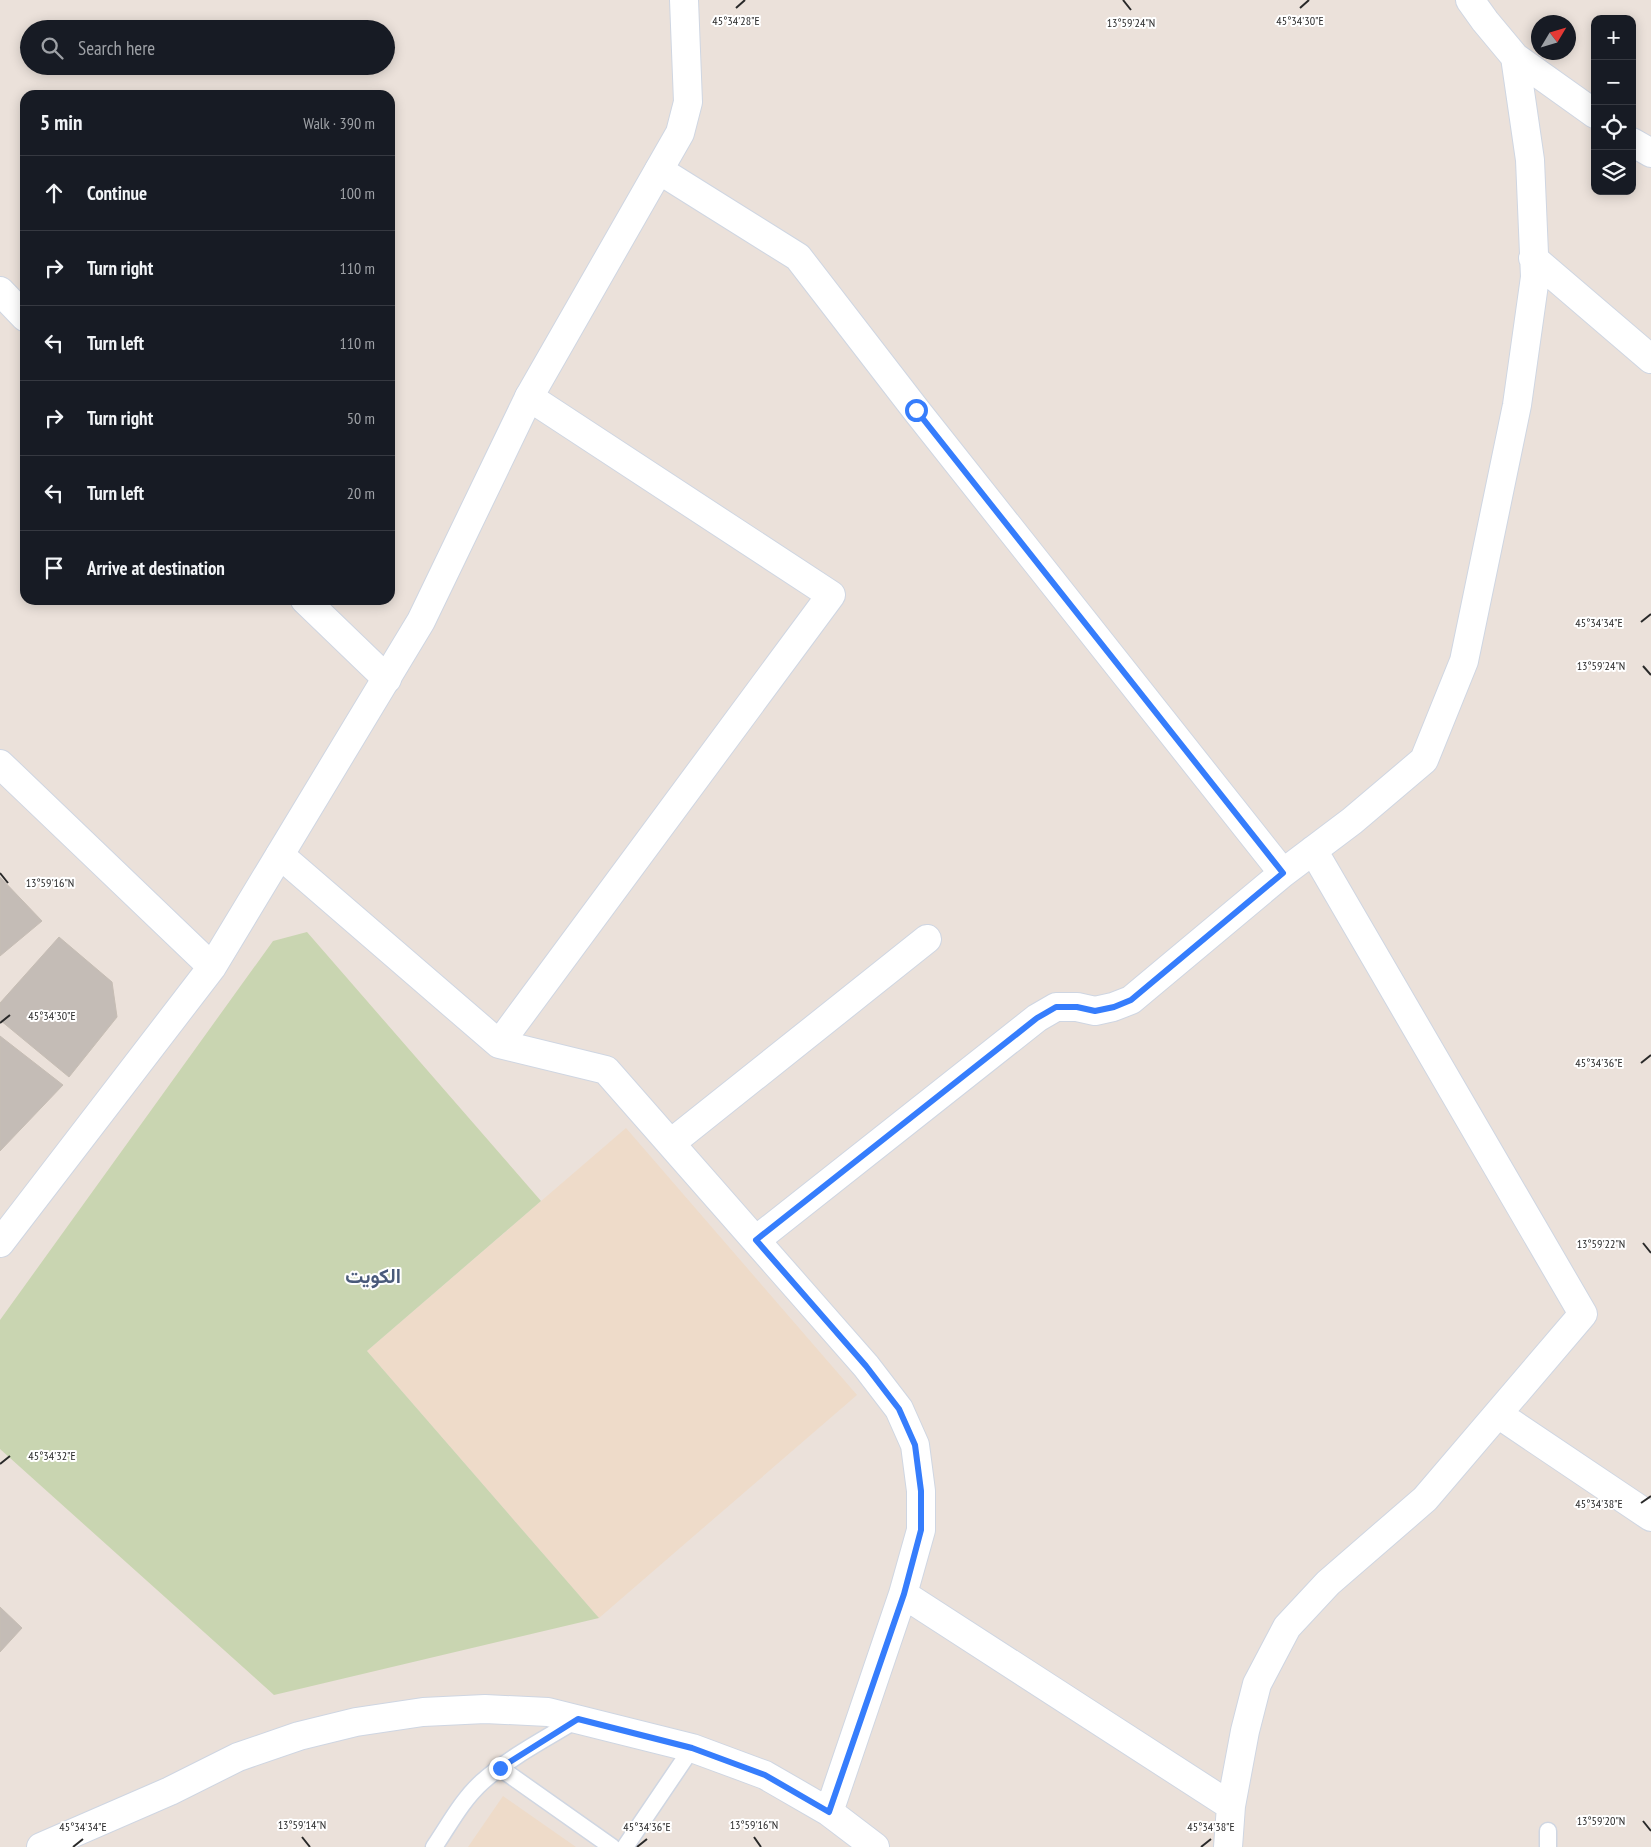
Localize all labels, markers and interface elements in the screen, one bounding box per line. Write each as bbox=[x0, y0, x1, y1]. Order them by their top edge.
text: 45°34'28"E bbox=[712, 13, 760, 28]
text: 45°34'30"E bbox=[1276, 13, 1324, 28]
text: 13°59'24"N bbox=[1107, 15, 1155, 30]
north arrow bbox=[1531, 15, 1576, 60]
map controls bbox=[1591, 15, 1636, 195]
button: + bbox=[1591, 15, 1636, 60]
search box bbox=[20, 20, 395, 75]
icon: search bbox=[38, 34, 66, 62]
text: Search here bbox=[78, 36, 155, 60]
button: − bbox=[1591, 60, 1636, 105]
button: locate bbox=[1591, 105, 1636, 150]
text: 5 min bbox=[40, 109, 82, 136]
text: Walk · 390 m bbox=[303, 113, 375, 133]
button: layers bbox=[1591, 150, 1636, 195]
icon: ahead bbox=[40, 179, 68, 207]
text: Continue bbox=[87, 181, 147, 205]
text: 100 m bbox=[340, 183, 375, 203]
icon: right bbox=[40, 254, 68, 282]
text: Turn right bbox=[87, 256, 153, 280]
text: 110 m bbox=[340, 258, 375, 278]
icon: left bbox=[40, 329, 68, 357]
text: Turn left bbox=[87, 331, 144, 355]
text: 110 m bbox=[340, 333, 375, 353]
route start bbox=[905, 399, 928, 422]
icon: right bbox=[40, 404, 68, 432]
text: Turn right bbox=[87, 406, 153, 430]
text: 50 m bbox=[347, 408, 375, 428]
icon: left bbox=[40, 479, 68, 507]
text: Turn left bbox=[87, 481, 144, 505]
text: 20 m bbox=[347, 483, 375, 503]
icon: arrive bbox=[40, 554, 68, 582]
text: Arrive at destination bbox=[87, 556, 225, 580]
text: 45°34'34"E bbox=[1575, 615, 1623, 630]
text: 13°59'24"N bbox=[1577, 658, 1625, 673]
text: 13°59'16"N bbox=[26, 875, 74, 890]
text: 45°34'30"E bbox=[28, 1008, 76, 1023]
text: 45°34'36"E bbox=[1575, 1055, 1623, 1070]
text: 13°59'22"N bbox=[1577, 1236, 1625, 1251]
district label: الكويت bbox=[345, 1263, 401, 1289]
text: 45°34'32"E bbox=[28, 1448, 76, 1463]
text: 45°34'38"E bbox=[1575, 1496, 1623, 1511]
route end bbox=[489, 1757, 512, 1780]
text: 13°59'20"N bbox=[1577, 1813, 1625, 1828]
text: 13°59'14"N bbox=[278, 1817, 326, 1832]
text: 13°59'16"N bbox=[730, 1817, 778, 1832]
text: 45°34'34"E bbox=[59, 1819, 107, 1834]
text: 45°34'36"E bbox=[623, 1819, 671, 1834]
text: 45°34'38"E bbox=[1187, 1819, 1235, 1834]

